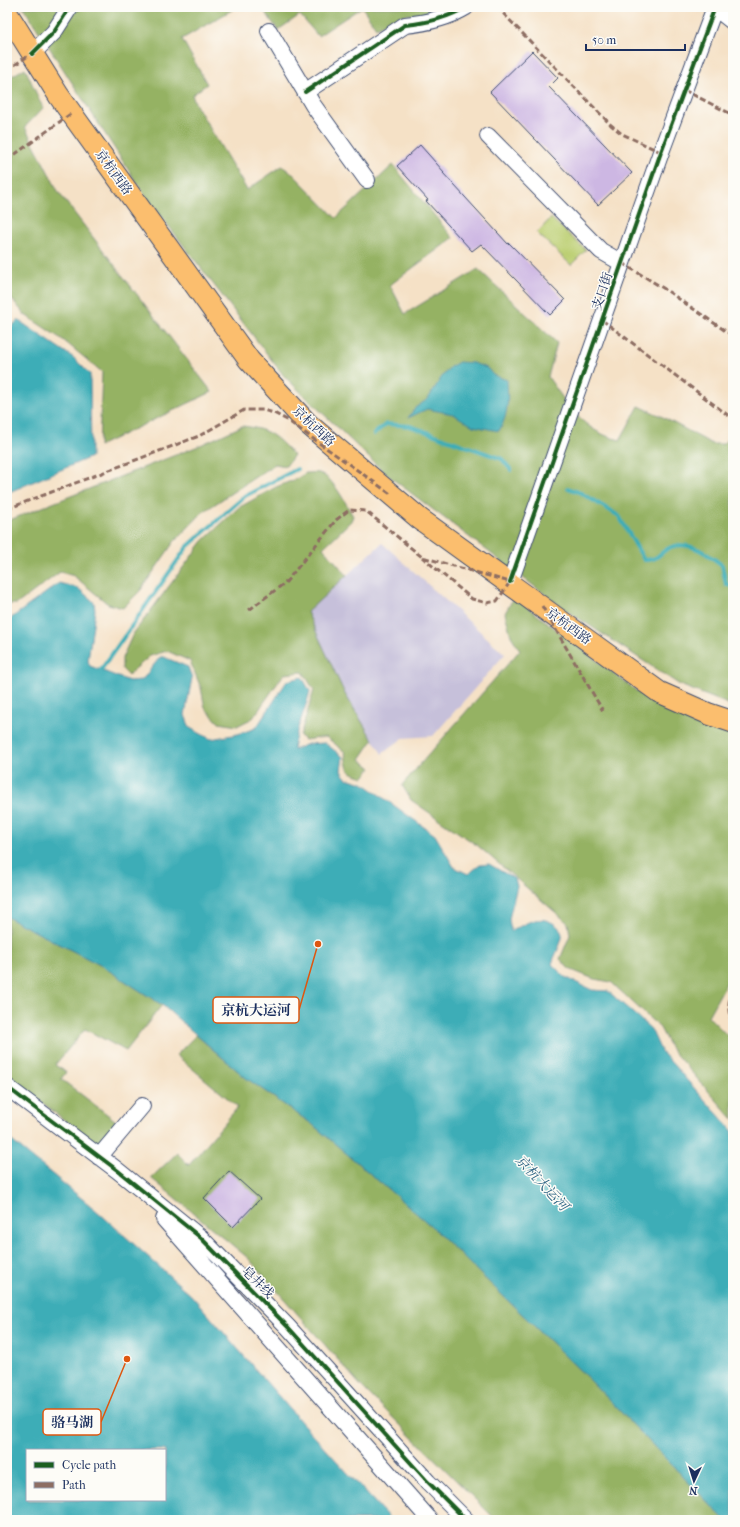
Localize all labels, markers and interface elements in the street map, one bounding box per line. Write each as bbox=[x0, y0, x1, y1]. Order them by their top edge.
scale bar bbox=[586, 26, 685, 52]
text: 50 m bbox=[592, 33, 616, 47]
street label: 京杭西路 bbox=[93, 147, 135, 197]
street label: 支口街 bbox=[589, 270, 615, 312]
street label: 京杭西路 bbox=[290, 403, 338, 449]
street label: 京杭西路 bbox=[544, 605, 594, 647]
callout: 京杭大运河 bbox=[213, 997, 299, 1023]
text: 京杭大运河 bbox=[221, 1002, 291, 1019]
water label: 京杭大运河 bbox=[512, 1152, 574, 1217]
street label: 皂井线 bbox=[239, 1263, 277, 1301]
callout: 骆马湖 bbox=[43, 1409, 101, 1435]
text: 骆马湖 bbox=[51, 1414, 93, 1431]
legend bbox=[26, 1449, 166, 1501]
text: Cycle path bbox=[62, 1458, 117, 1472]
north arrow bbox=[674, 1461, 714, 1501]
text: Path bbox=[62, 1478, 86, 1492]
text: N bbox=[688, 1484, 698, 1497]

